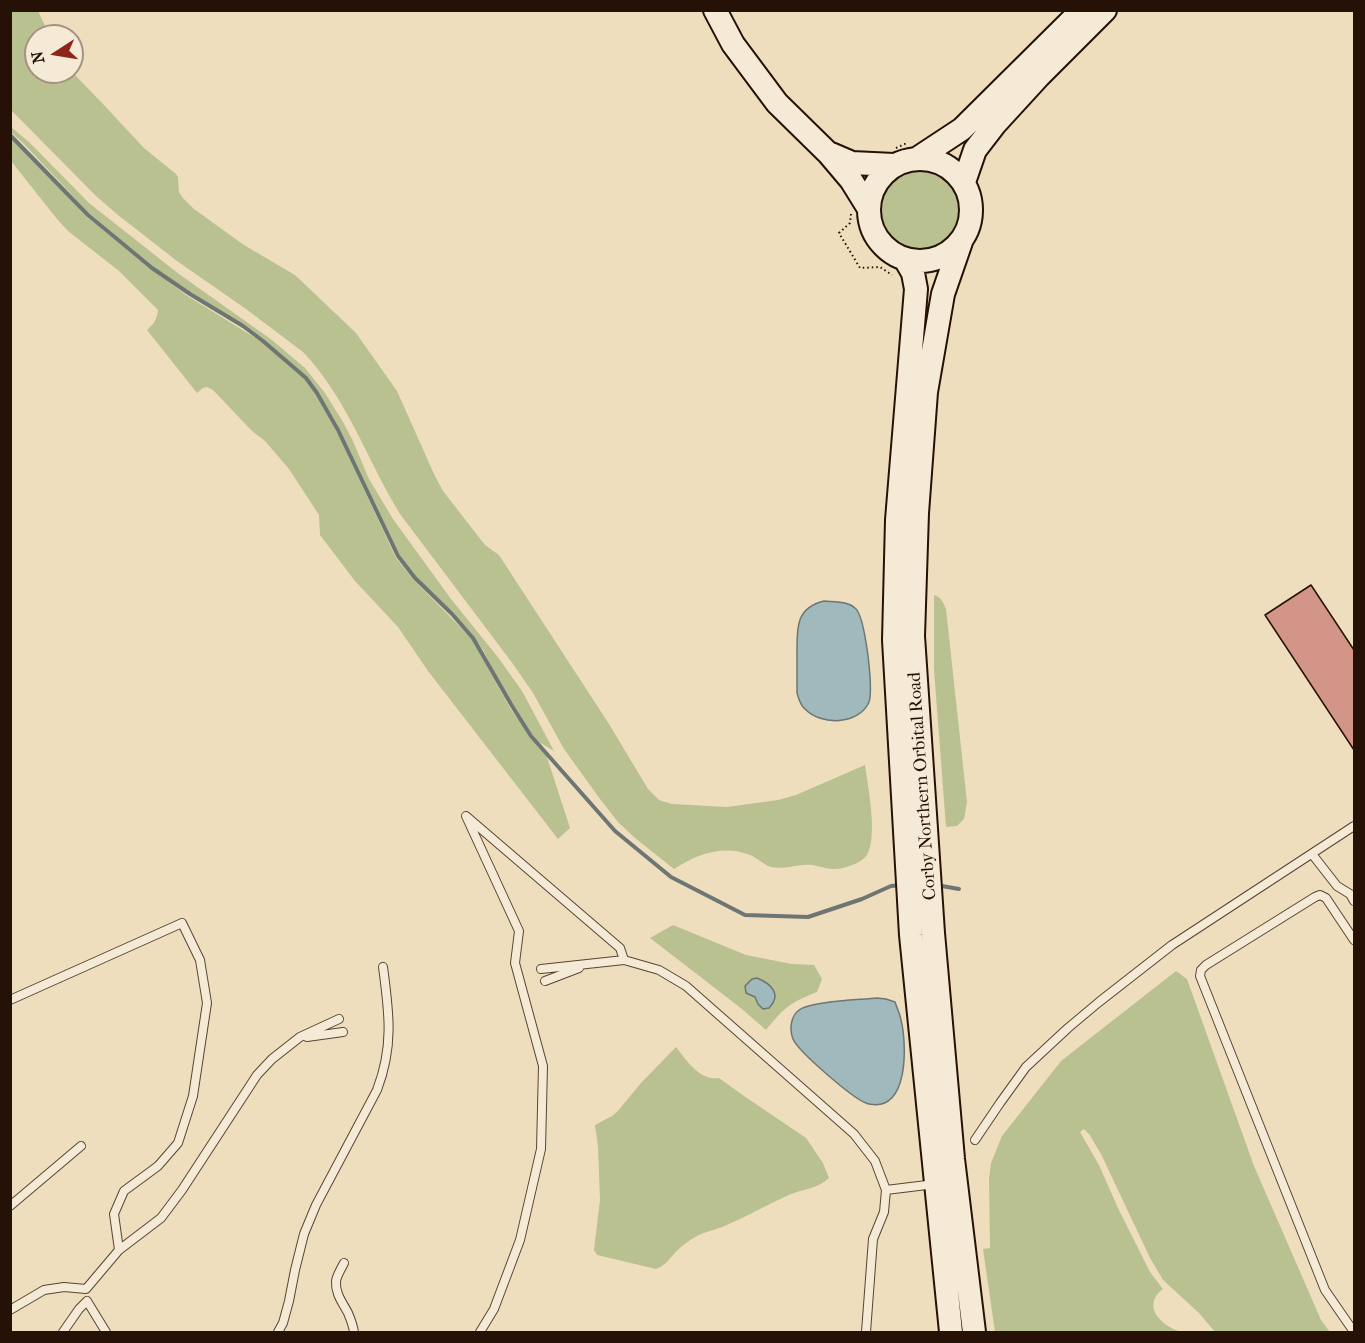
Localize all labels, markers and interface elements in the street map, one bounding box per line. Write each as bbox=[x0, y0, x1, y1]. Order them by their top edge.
north arrow bbox=[24, 24, 84, 84]
text: N bbox=[27, 50, 48, 65]
street label: Corby Northern Orbital Road bbox=[904, 671, 942, 901]

